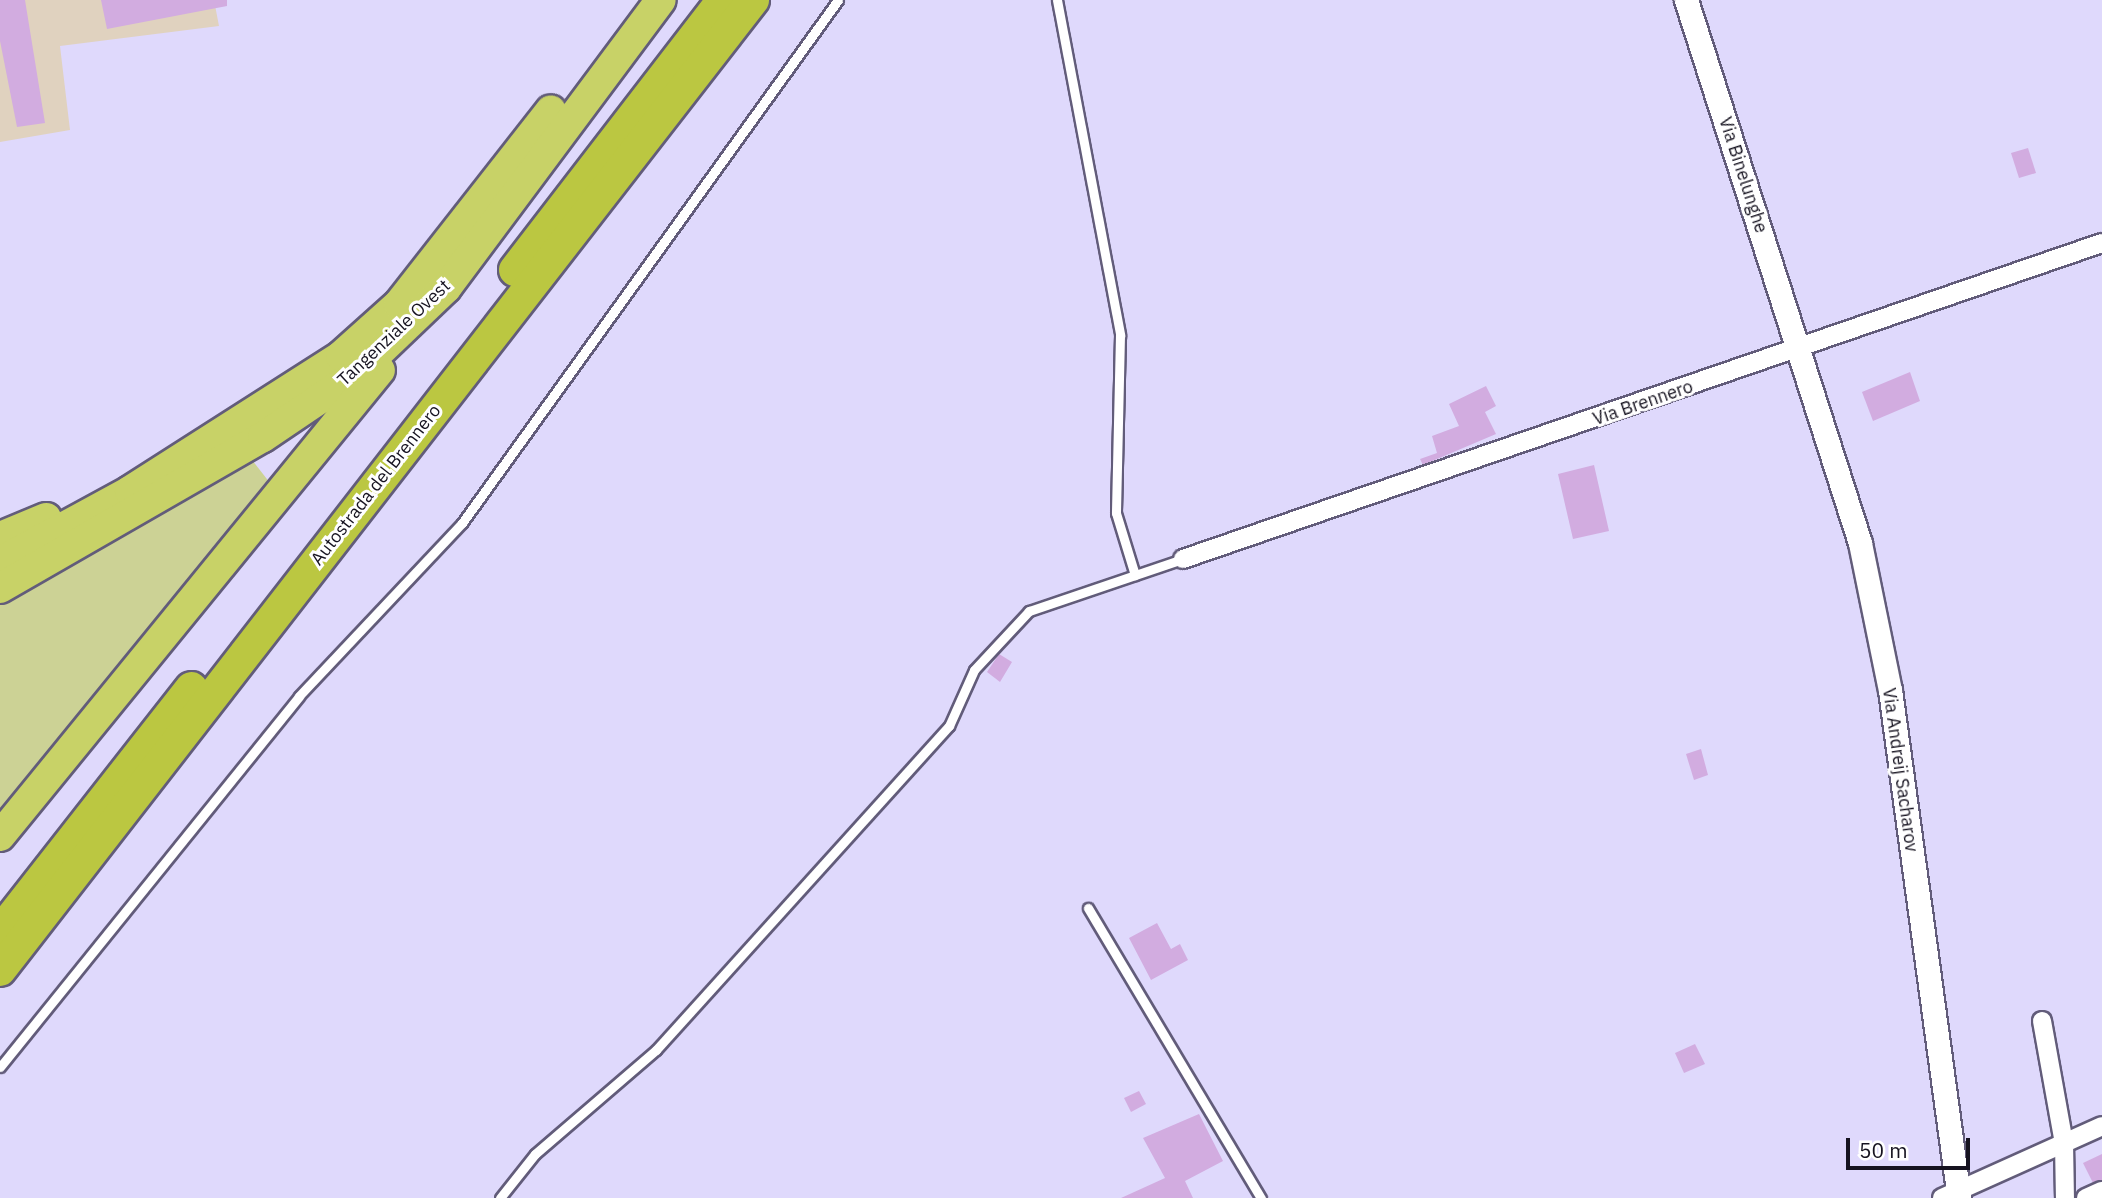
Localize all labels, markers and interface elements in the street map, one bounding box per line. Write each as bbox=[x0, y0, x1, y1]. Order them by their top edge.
street label: Via Binelunghe bbox=[1714, 114, 1772, 236]
street label: Tangenziale Ovest bbox=[333, 275, 455, 391]
street label: Via Brennero bbox=[1590, 376, 1696, 430]
street label: Autostrada del Brennero bbox=[307, 400, 445, 570]
street label: Via Andreij Sacharov bbox=[1878, 687, 1922, 853]
scale bar bbox=[1850, 1124, 1974, 1168]
text: 50 m bbox=[1859, 1136, 1908, 1164]

